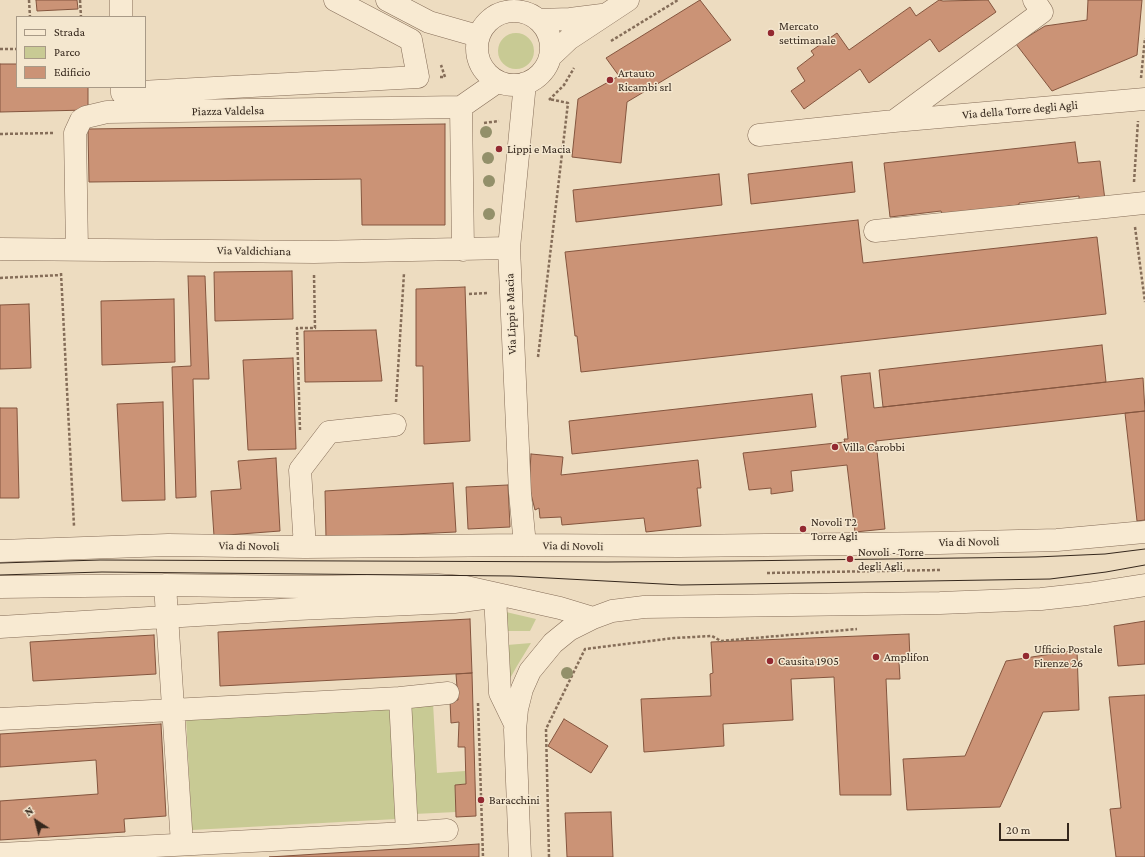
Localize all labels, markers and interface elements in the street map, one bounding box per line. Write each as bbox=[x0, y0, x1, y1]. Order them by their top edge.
legend bbox=[16, 16, 146, 88]
place label: Mercato settimanale bbox=[779, 19, 836, 47]
text: Strada bbox=[54, 25, 85, 39]
marker: Mercato settimanale bbox=[766, 28, 776, 38]
text: Parco bbox=[54, 45, 80, 59]
text: Edificio bbox=[54, 65, 90, 79]
place label: Artauto Ricambi srl bbox=[618, 66, 672, 94]
marker: Artauto Ricambi srl bbox=[605, 75, 615, 85]
street label: Via della Torre degli Agli bbox=[962, 98, 1078, 122]
street label: Piazza Valdelsa bbox=[192, 103, 264, 119]
place label: Lippi e Macia bbox=[507, 142, 571, 156]
marker: Lippi e Macia bbox=[494, 144, 504, 154]
street label: Via Valdichiana bbox=[217, 243, 291, 259]
street label: Via Lippi e Macia bbox=[502, 273, 520, 355]
place label: Villa Carobbi bbox=[843, 440, 905, 454]
marker: Villa Carobbi bbox=[830, 442, 840, 452]
place label: Novoli T2 Torre Agli bbox=[811, 515, 858, 543]
marker: Novoli T2 Torre Agli bbox=[798, 524, 808, 534]
street label: Via di Novoli bbox=[939, 534, 999, 550]
street label: Via di Novoli bbox=[219, 538, 279, 554]
street label: Via di Novoli bbox=[543, 538, 603, 554]
place label: Novoli - Torre degli Agli bbox=[858, 545, 924, 573]
marker: Novoli - Torre degli Agli bbox=[845, 554, 855, 564]
place label: Ufficio Postale Firenze 26 bbox=[1034, 642, 1102, 670]
place label: Amplifon bbox=[884, 650, 929, 664]
marker: Ufficio Postale Firenze 26 bbox=[1021, 651, 1031, 661]
marker: Amplifon bbox=[871, 652, 881, 662]
place label: Causita 1905 bbox=[778, 654, 839, 668]
marker: Causita 1905 bbox=[765, 656, 775, 666]
place label: Baracchini bbox=[489, 793, 540, 807]
marker: Baracchini bbox=[476, 795, 486, 805]
north arrow bbox=[16, 801, 56, 841]
text: N bbox=[22, 804, 36, 818]
scale bar bbox=[1001, 815, 1071, 841]
text: 20 m bbox=[1006, 823, 1030, 837]

